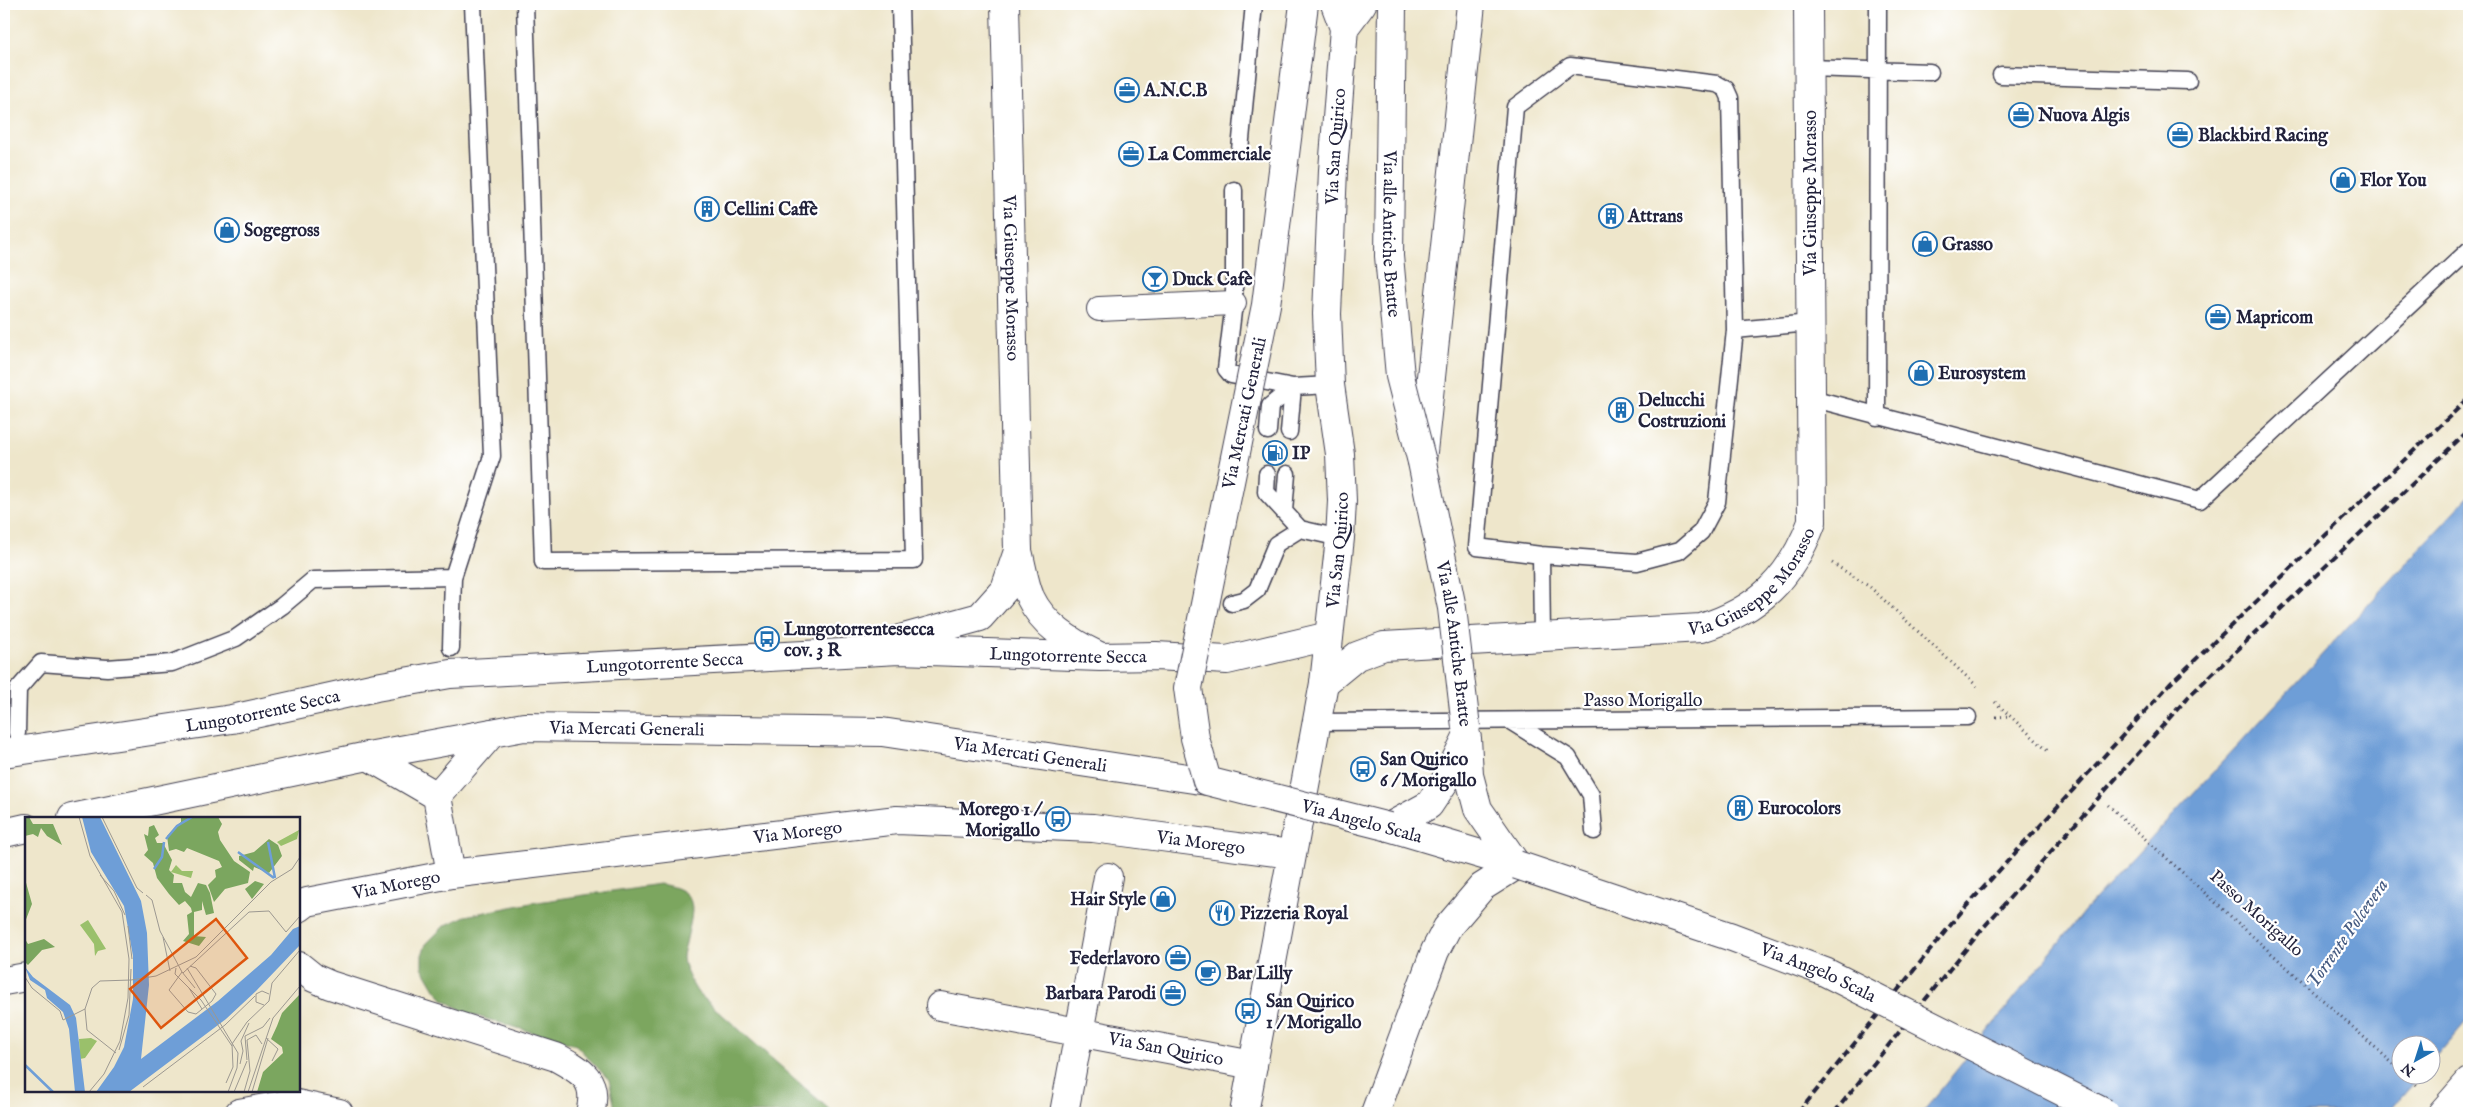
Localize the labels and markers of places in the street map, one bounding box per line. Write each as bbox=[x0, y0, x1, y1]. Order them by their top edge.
office icon: A.N.C.B bbox=[1114, 77, 1140, 103]
place label: A.N.C.B bbox=[1143, 80, 1208, 103]
office icon: Nuova Algis bbox=[2008, 102, 2034, 128]
place label: Nuova Algis bbox=[2037, 105, 2130, 128]
office icon: Blackbird Racing bbox=[2167, 122, 2193, 148]
place label: Blackbird Racing bbox=[2198, 125, 2329, 148]
office icon: La Commerciale bbox=[1118, 141, 1144, 167]
place label: La Commerciale bbox=[1148, 144, 1272, 167]
shop icon: Flor You bbox=[2330, 167, 2356, 193]
place label: Flor You bbox=[2360, 170, 2427, 193]
building icon: Cellini Caffè bbox=[694, 196, 720, 222]
place label: Cellini Caffè bbox=[724, 199, 818, 222]
building icon: Attrans bbox=[1598, 203, 1624, 229]
place label: Attrans bbox=[1627, 206, 1683, 229]
shop icon: Sogegross bbox=[214, 217, 240, 243]
place label: Sogegross bbox=[244, 220, 320, 243]
shop icon: Grasso bbox=[1912, 231, 1938, 257]
place label: Grasso bbox=[1942, 234, 1993, 257]
bar icon: Duck Cafè bbox=[1142, 266, 1168, 292]
place label: Duck Cafè bbox=[1172, 269, 1253, 292]
office icon: Mapricom bbox=[2205, 304, 2231, 330]
place label: Mapricom bbox=[2236, 307, 2313, 330]
shop icon: Eurosystem bbox=[1908, 360, 1934, 386]
place label: Eurosystem bbox=[1938, 363, 2026, 386]
place label: Delucchi Costruzioni bbox=[1638, 390, 1726, 434]
building icon: Delucchi Costruzioni bbox=[1608, 397, 1634, 423]
fuel station icon: IP bbox=[1262, 440, 1288, 466]
place label: IP bbox=[1292, 443, 1311, 466]
place label: Lungotorrentesecca cov. 3 R bbox=[784, 619, 935, 663]
bus stop icon: Lungotorrentesecca cov. 3 R bbox=[754, 626, 780, 652]
place label: San Quirico 6 / Morigallo bbox=[1380, 749, 1477, 793]
bus stop icon: San Quirico 6 / Morigallo bbox=[1350, 756, 1376, 782]
building icon: Eurocolors bbox=[1727, 795, 1753, 821]
place label: Eurocolors bbox=[1758, 798, 1842, 821]
place label: Morego 1 / Morigallo bbox=[959, 799, 1044, 843]
bus stop icon: Morego 1 / Morigallo bbox=[1045, 806, 1071, 832]
shop icon: Hair Style bbox=[1150, 886, 1176, 912]
place label: Hair Style bbox=[1070, 889, 1147, 912]
restaurant icon: Pizzeria Royal bbox=[1209, 900, 1235, 926]
place label: Pizzeria Royal bbox=[1240, 903, 1349, 926]
office icon: Federlavoro bbox=[1165, 945, 1191, 971]
place label: Federlavoro bbox=[1070, 948, 1160, 971]
cafe icon: Bar Lilly bbox=[1195, 960, 1221, 986]
place label: Bar Lilly bbox=[1226, 963, 1293, 986]
office icon: Barbara Parodi bbox=[1160, 980, 1186, 1006]
place label: Barbara Parodi bbox=[1045, 983, 1156, 1006]
place label: San Quirico 1 / Morigallo bbox=[1266, 991, 1362, 1035]
bus stop icon: San Quirico 1 / Morigallo bbox=[1235, 998, 1261, 1024]

